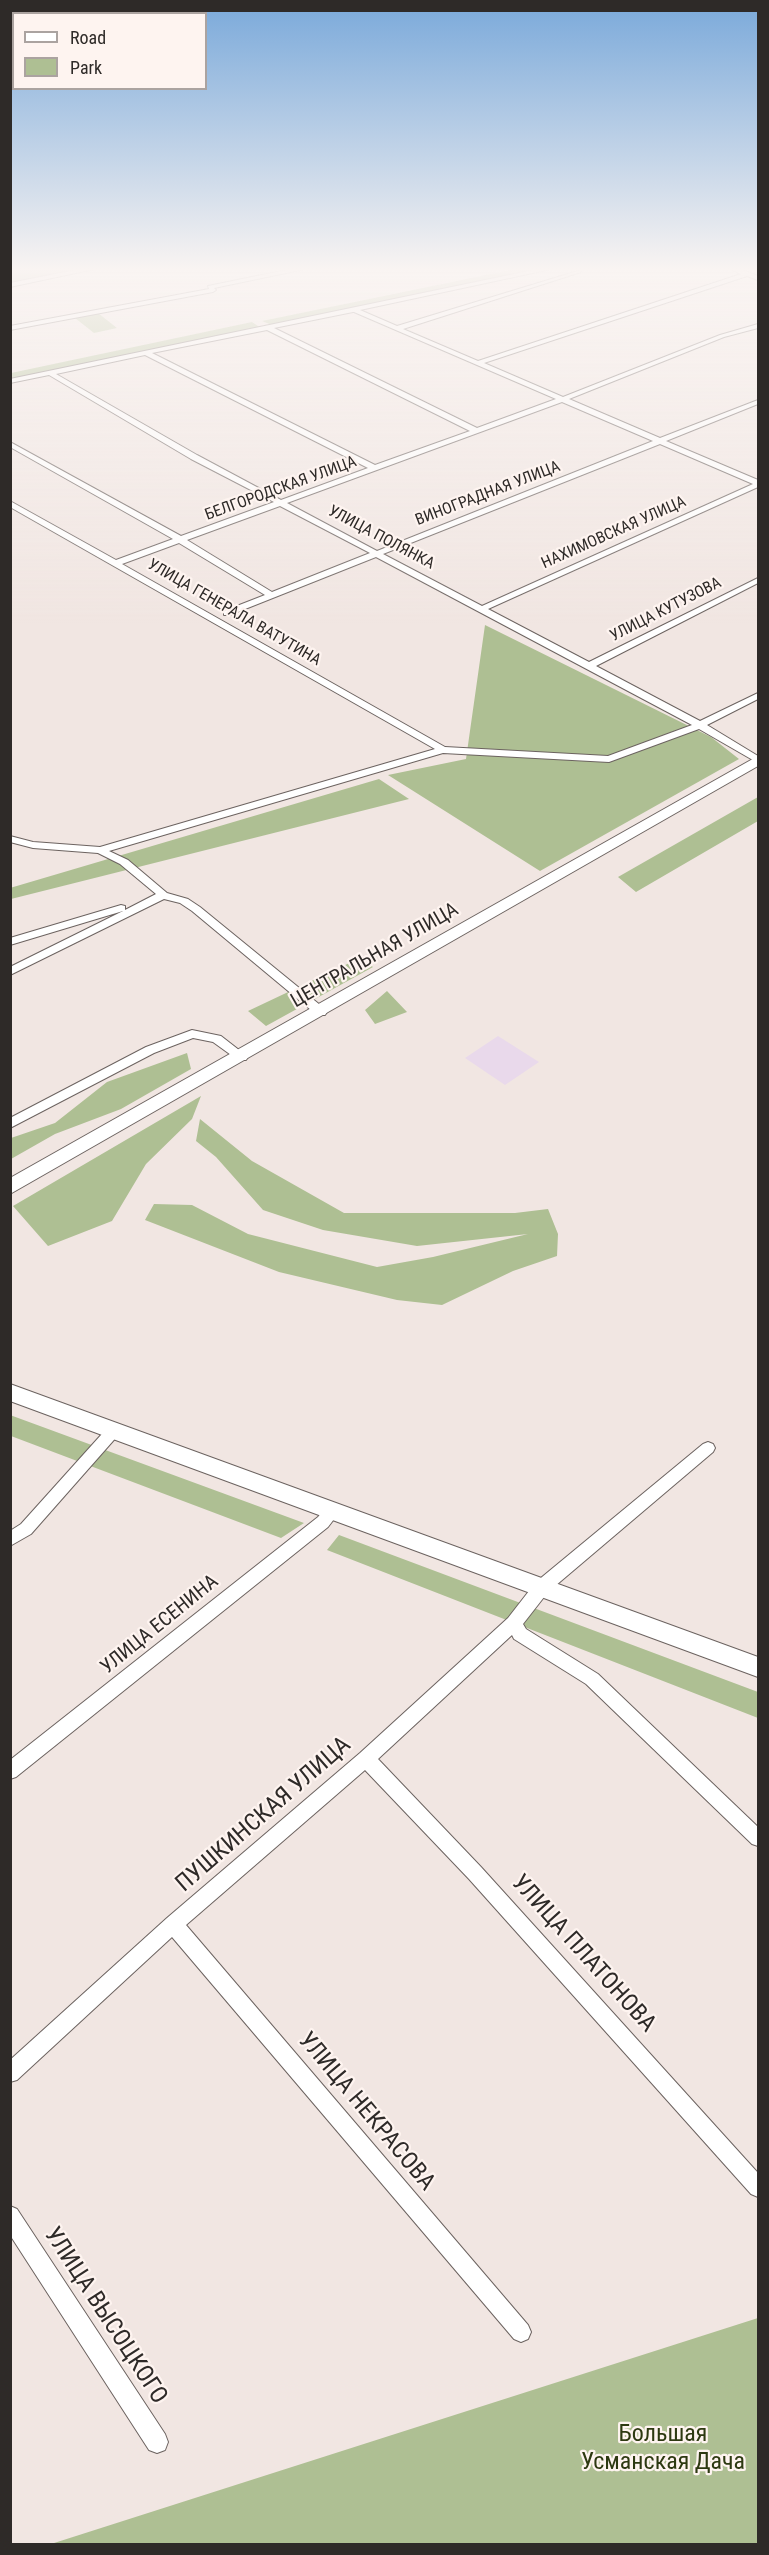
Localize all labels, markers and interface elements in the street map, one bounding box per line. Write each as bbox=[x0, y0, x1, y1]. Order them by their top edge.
legend bbox=[12, 12, 207, 90]
text: Road bbox=[70, 27, 106, 48]
text: Park bbox=[70, 57, 102, 78]
street label: БЕЛГОРОДСКАЯ УЛИЦА bbox=[203, 453, 359, 525]
street label: ВИНОГРАДНАЯ УЛИЦА bbox=[413, 458, 563, 530]
street label: НАХИМОВСКАЯ УЛИЦА bbox=[539, 492, 689, 574]
street label: УЛИЦА ПОЛЯНКА bbox=[325, 502, 437, 574]
street label: УЛИЦА ГЕНЕРАЛА ВАТУТИНА bbox=[144, 555, 324, 671]
street label: УЛИЦА КУТУЗОВА bbox=[607, 574, 725, 646]
street label: ЦЕНТРАЛЬНАЯ УЛИЦА bbox=[287, 898, 463, 1014]
street label: УЛИЦА ЕСЕНИНА bbox=[96, 1570, 224, 1680]
street label: ПУШКИНСКАЯ УЛИЦА bbox=[171, 1731, 357, 1899]
street label: УЛИЦА ПЛАТОНОВА bbox=[505, 1869, 661, 2039]
street label: УЛИЦА НЕКРАСОВА bbox=[291, 2027, 441, 2197]
street label: УЛИЦА ВЫСОЦКОГО bbox=[37, 2222, 173, 2410]
park label: Большая Усманская Дача bbox=[581, 2421, 745, 2477]

